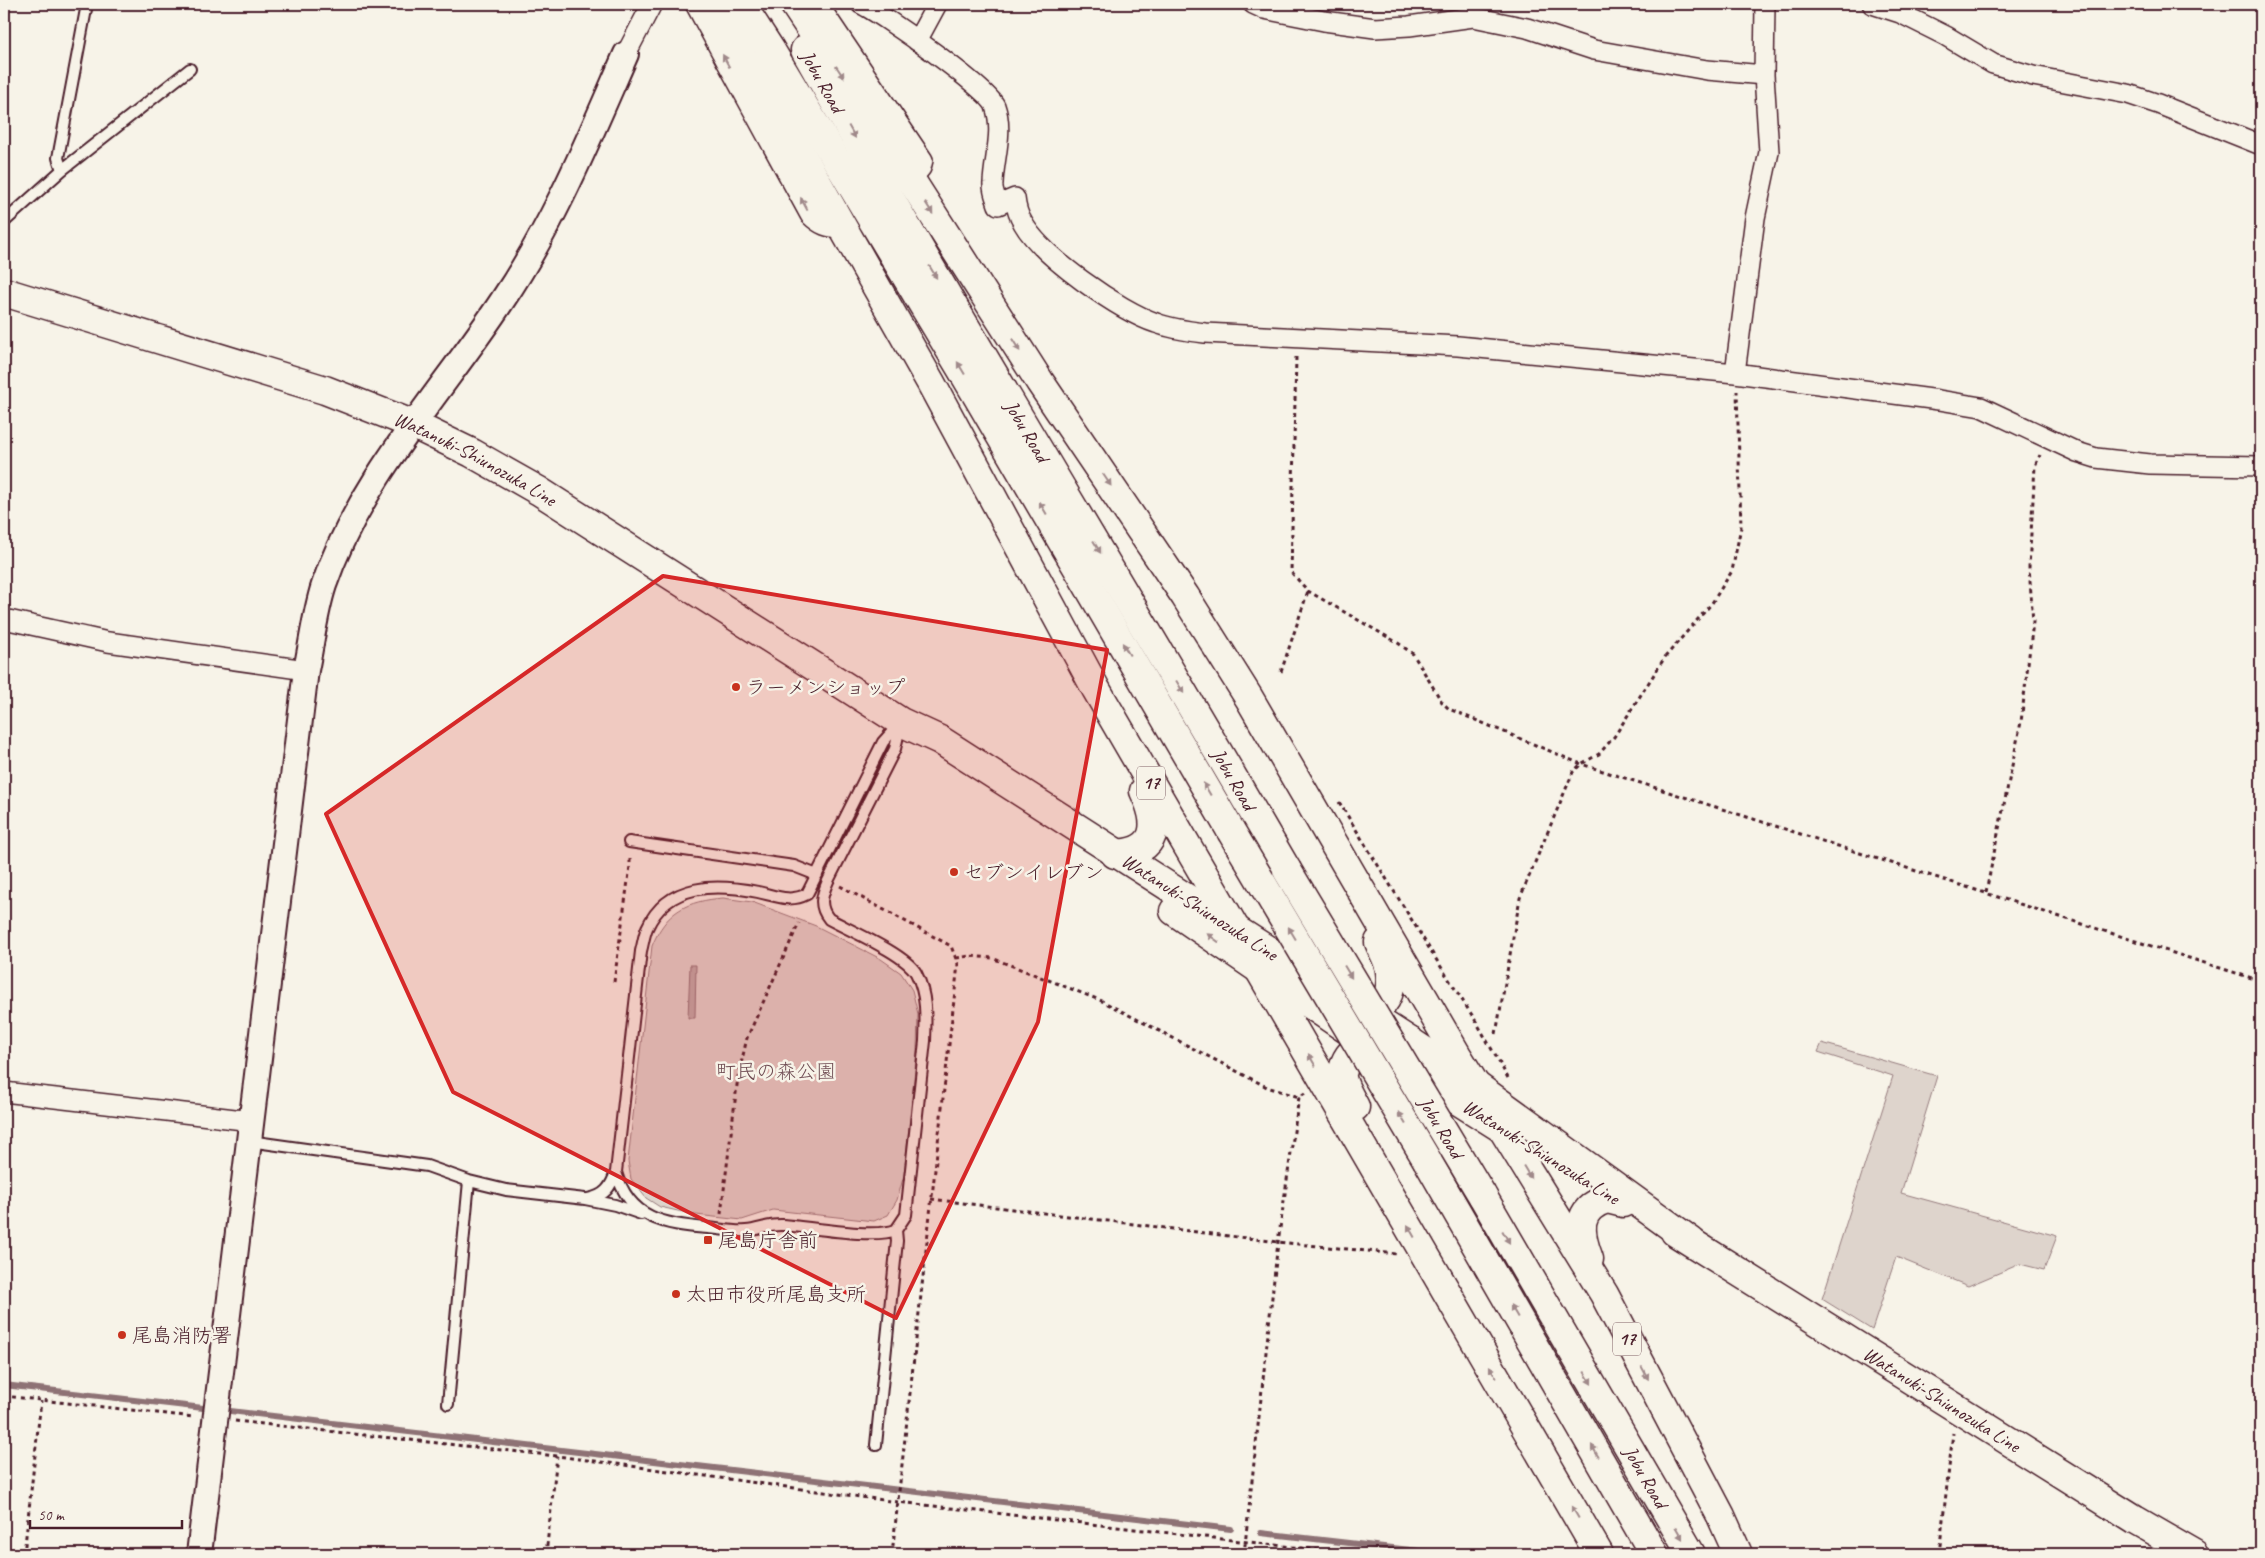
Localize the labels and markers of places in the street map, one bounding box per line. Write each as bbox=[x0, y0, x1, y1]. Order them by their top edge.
place label: ラーメンショップ bbox=[746, 675, 905, 700]
marker: ラーメンショップ bbox=[730, 681, 742, 693]
place label: セブンイレブン bbox=[964, 860, 1104, 885]
marker: セブンイレブン bbox=[948, 866, 960, 878]
place label: 尾島庁舎前 bbox=[718, 1228, 818, 1253]
marker: 尾島庁舎前 bbox=[702, 1234, 714, 1246]
place label: 太田市役所尾島支所 bbox=[686, 1282, 866, 1307]
marker: 太田市役所尾島支所 bbox=[670, 1288, 682, 1300]
place label: 尾島消防署 bbox=[132, 1323, 232, 1348]
marker: 尾島消防署 bbox=[116, 1329, 128, 1341]

